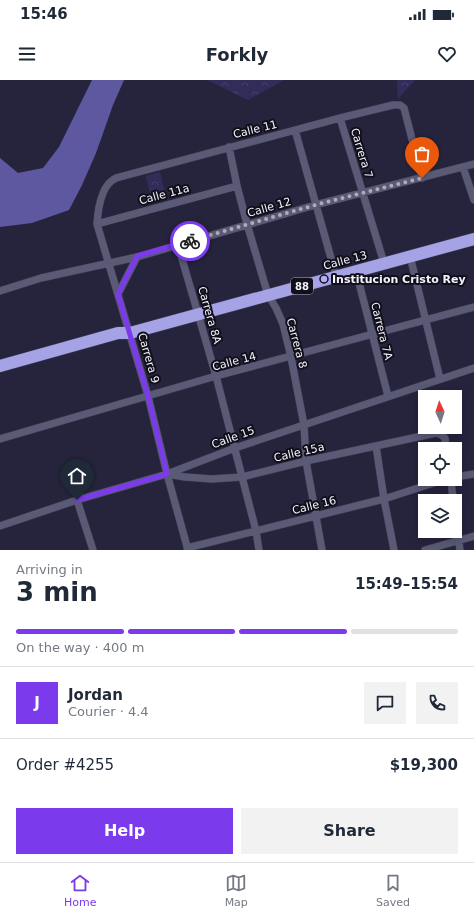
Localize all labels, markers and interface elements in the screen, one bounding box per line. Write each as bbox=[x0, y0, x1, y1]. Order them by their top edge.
text: 15:46 bbox=[20, 5, 68, 23]
icon: menu bbox=[16, 43, 38, 65]
icon: heart bbox=[436, 43, 458, 65]
text: Forkly bbox=[206, 44, 268, 65]
street label: Calle 11 bbox=[232, 118, 278, 141]
street label: Carrera 7 bbox=[348, 127, 375, 180]
pin bbox=[405, 137, 439, 178]
icon: bag bbox=[411, 143, 433, 165]
street label: Calle 11a bbox=[138, 182, 191, 207]
street label: Calle 12 bbox=[246, 195, 292, 220]
courier bbox=[170, 221, 210, 261]
icon: bike bbox=[179, 230, 201, 252]
street label: Calle 13 bbox=[322, 248, 368, 273]
place label: Institucion Cristo Rey bbox=[332, 273, 466, 286]
marker: Institucion Cristo Rey bbox=[319, 274, 329, 284]
road number: 88 bbox=[291, 278, 313, 294]
street label: Carrera 8A bbox=[195, 285, 224, 346]
street label: Carrera 7A bbox=[368, 301, 395, 362]
street label: Carrera 8 bbox=[284, 317, 309, 370]
street label: Carrera 9 bbox=[135, 332, 162, 385]
street label: Calle 14 bbox=[211, 349, 257, 374]
north arrow bbox=[418, 390, 462, 434]
map controls bbox=[418, 390, 462, 538]
street label: Calle 15 bbox=[210, 424, 256, 451]
street label: Calle 15a bbox=[273, 440, 326, 465]
button: locate bbox=[418, 442, 462, 486]
pin bbox=[60, 459, 94, 500]
icon: home bbox=[66, 465, 88, 487]
street label: Calle 16 bbox=[291, 494, 337, 517]
button: layers bbox=[418, 494, 462, 538]
text: Arriving in bbox=[16, 562, 83, 577]
text: 15:49–15:54 bbox=[355, 575, 458, 593]
text: 3 min bbox=[16, 577, 98, 607]
text: On the way · 400 m bbox=[16, 640, 144, 655]
button: chat bbox=[364, 682, 406, 724]
button: phone bbox=[416, 682, 458, 724]
text: Jordan bbox=[68, 686, 123, 704]
text: J bbox=[34, 694, 40, 712]
text: Courier · 4.4 bbox=[68, 704, 149, 719]
text: Order #4255 bbox=[16, 756, 114, 774]
text: $19,300 bbox=[390, 756, 458, 774]
button: Help bbox=[16, 808, 233, 854]
button: Share bbox=[241, 808, 458, 854]
tab: Home bbox=[64, 872, 97, 909]
tab: Map bbox=[225, 872, 248, 909]
tab: Saved bbox=[376, 872, 410, 909]

